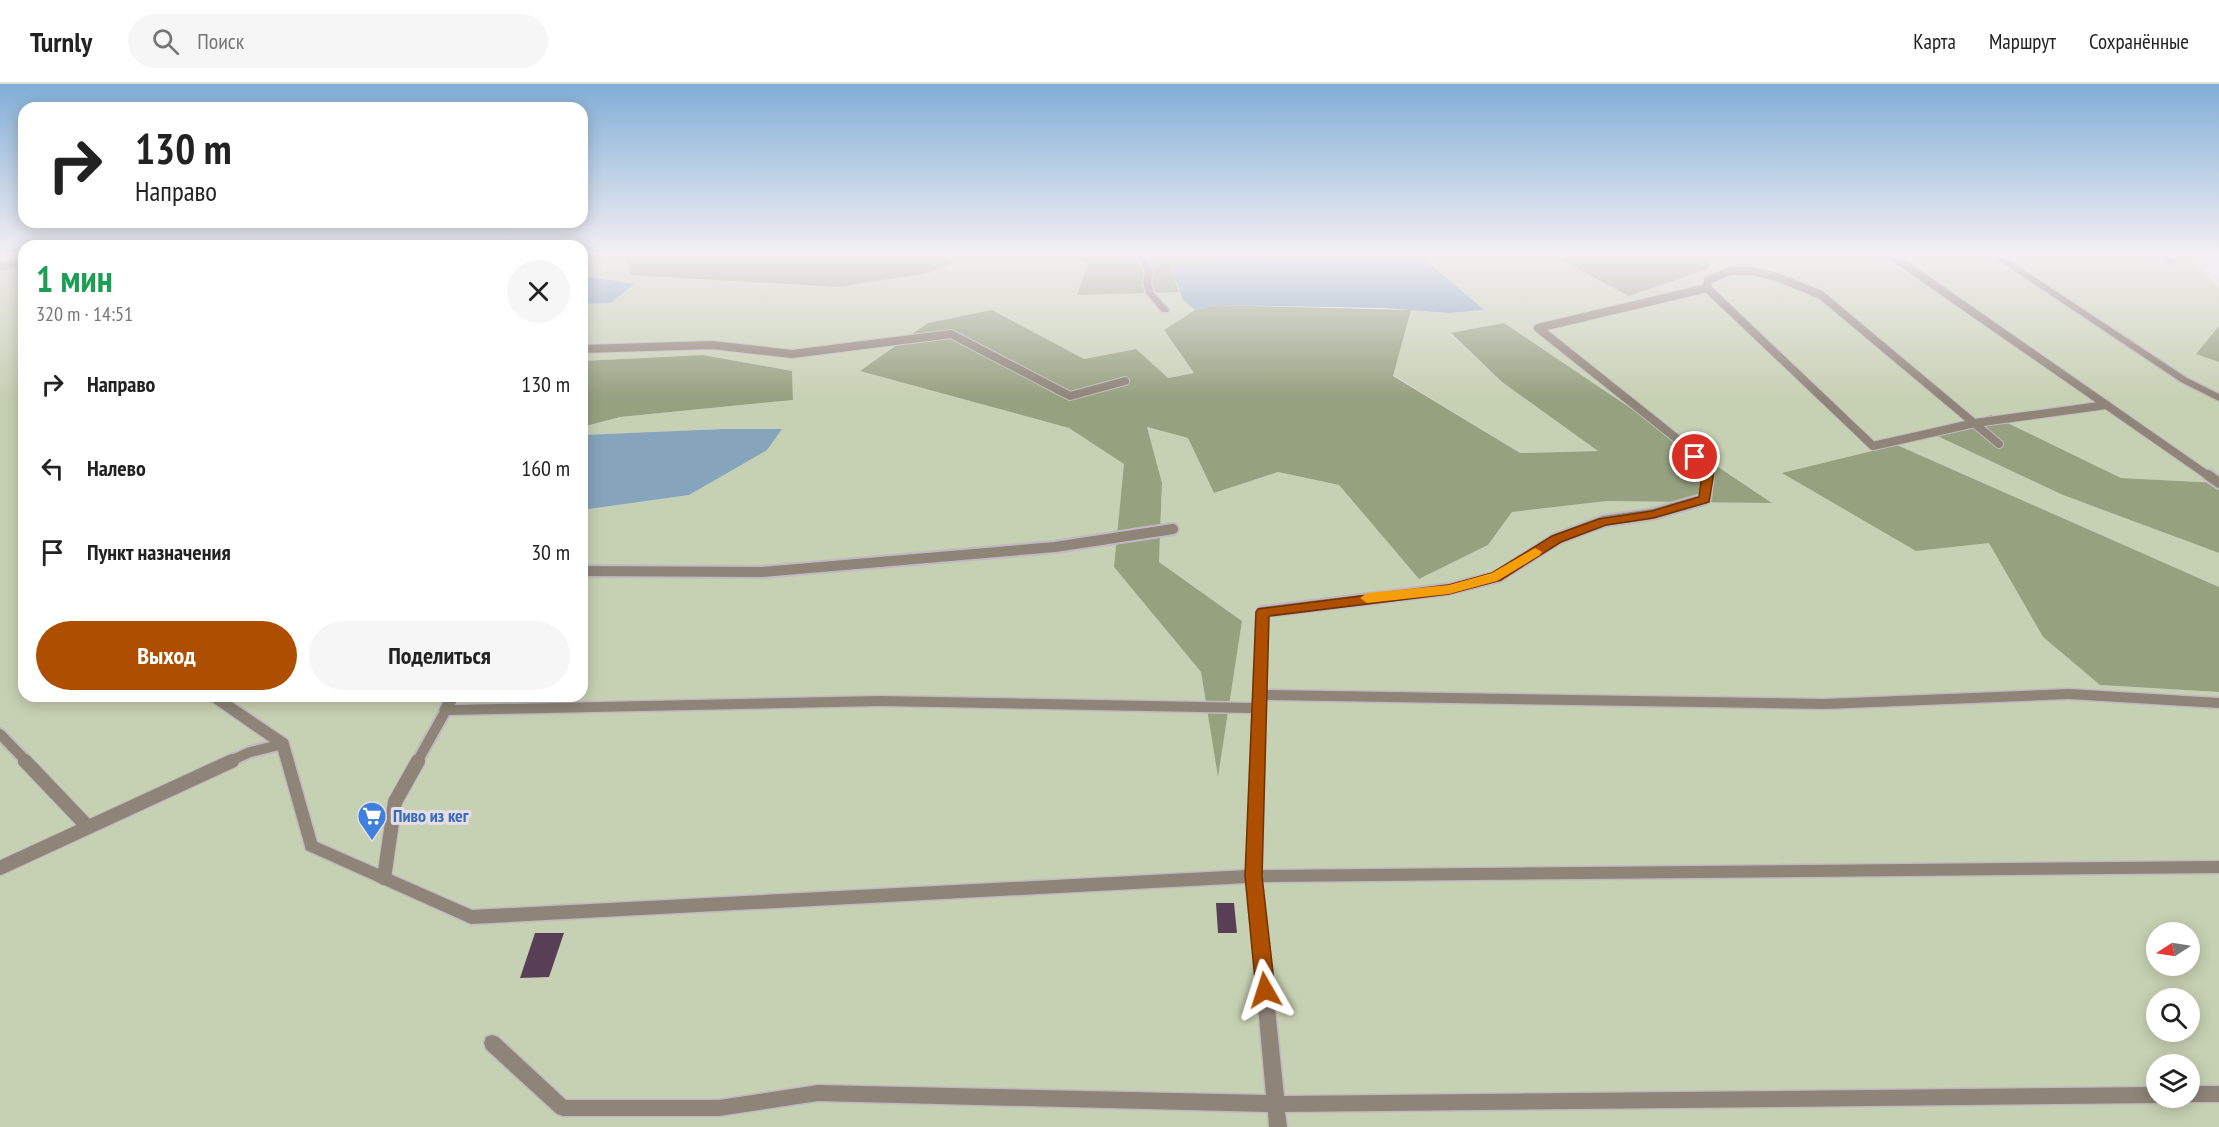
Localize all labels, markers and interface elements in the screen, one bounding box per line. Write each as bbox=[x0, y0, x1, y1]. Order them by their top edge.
search box bbox=[128, 14, 548, 68]
text: Turnly bbox=[30, 23, 92, 60]
icon: search bbox=[149, 25, 182, 58]
text: Поиск bbox=[197, 27, 244, 55]
text: Карта bbox=[1913, 28, 1956, 55]
text: Маршрут bbox=[1989, 28, 2056, 55]
text: Сохранённые bbox=[2089, 28, 2189, 55]
text: 130 m bbox=[135, 121, 232, 176]
icon: right bbox=[36, 126, 114, 204]
text: Направо bbox=[135, 174, 217, 208]
text: 1 мин bbox=[36, 255, 113, 302]
button: close bbox=[507, 260, 570, 323]
text: 320 m · 14:51 bbox=[36, 301, 133, 327]
icon: right bbox=[36, 368, 69, 401]
text: Направо bbox=[87, 370, 155, 398]
text: 130 m bbox=[521, 370, 570, 398]
pin bbox=[1669, 431, 1720, 482]
icon: arrive bbox=[1678, 440, 1711, 473]
icon: left bbox=[36, 452, 69, 485]
text: Налево bbox=[87, 454, 146, 482]
text: 160 m bbox=[521, 454, 570, 482]
icon: arrive bbox=[36, 536, 69, 569]
text: Пункт назначения bbox=[87, 538, 231, 566]
text: 30 m bbox=[531, 538, 570, 566]
button: Выход bbox=[36, 621, 297, 690]
button: Поделиться bbox=[309, 621, 570, 690]
supermarket icon: Пиво из кег bbox=[356, 800, 388, 842]
place label: Пиво из кег bbox=[393, 804, 469, 827]
north arrow bbox=[2146, 922, 2200, 976]
map controls bbox=[2146, 922, 2200, 1108]
position arrow bbox=[1233, 958, 1297, 1022]
button: search bbox=[2146, 988, 2200, 1042]
button: layers bbox=[2146, 1054, 2200, 1108]

